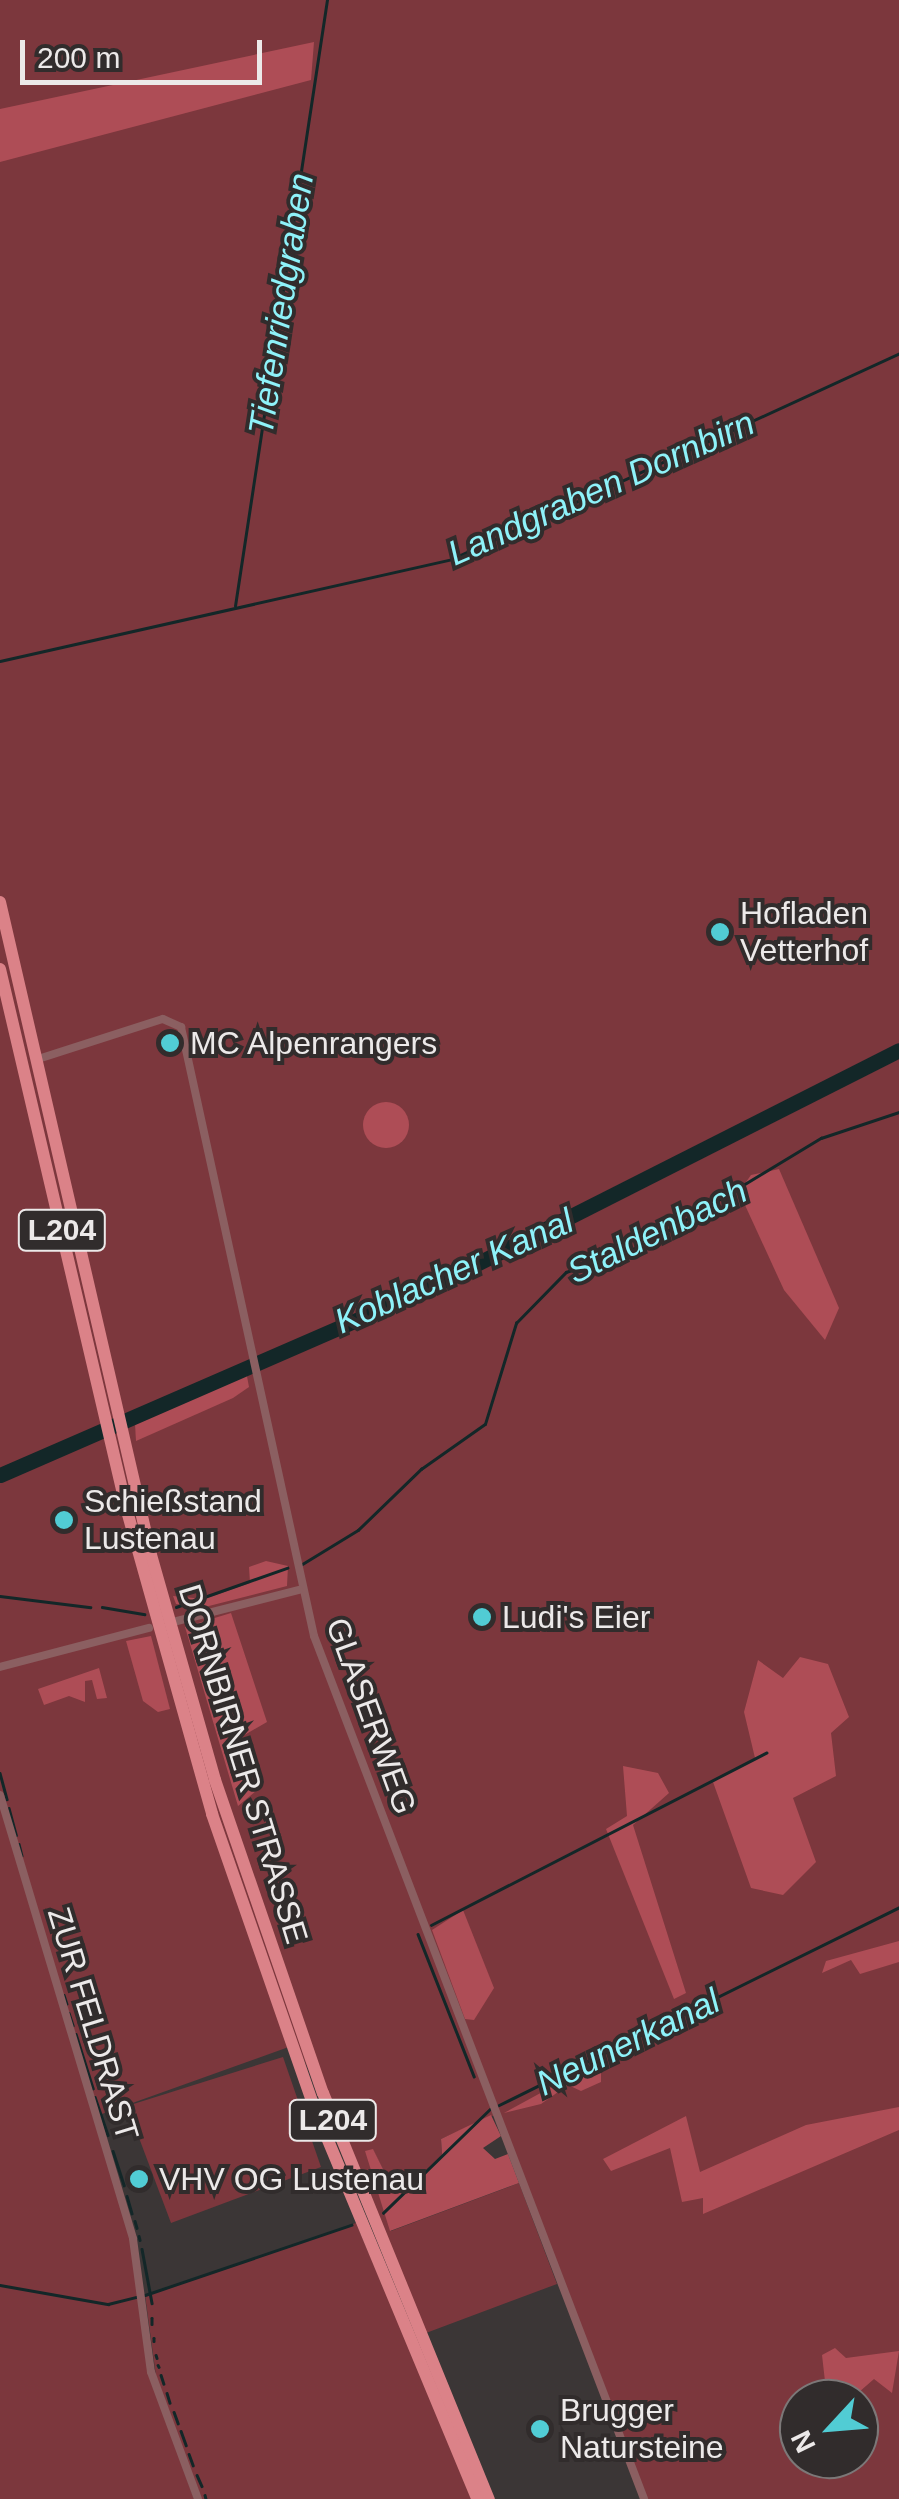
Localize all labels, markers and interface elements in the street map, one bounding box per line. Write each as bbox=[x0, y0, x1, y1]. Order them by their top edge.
scale bar bbox=[25, 20, 268, 82]
text: 200 m bbox=[37, 41, 120, 74]
water label: Tiefenriedgraben bbox=[240, 170, 322, 438]
water label: Landgraben Dornbirn bbox=[441, 402, 761, 574]
place label: Hofladen Vetterhof bbox=[740, 895, 868, 970]
marker: Hofladen Vetterhof bbox=[709, 921, 731, 943]
place label: MC Alpenrangers bbox=[190, 1024, 439, 1062]
marker: MC Alpenrangers bbox=[159, 1032, 181, 1054]
water label: Staldenbach bbox=[560, 1169, 754, 1293]
water label: Koblacher Kanal bbox=[328, 1200, 580, 1342]
road number: L204 bbox=[17, 1205, 107, 1255]
place label: Schießstand Lustenau bbox=[84, 1483, 262, 1558]
marker: Schießstand Lustenau bbox=[53, 1509, 75, 1531]
street label: DORNBIRNER STRASSE bbox=[170, 1580, 316, 1948]
place label: Ludi's Eier bbox=[502, 1598, 650, 1636]
marker: Ludi's Eier bbox=[471, 1606, 493, 1628]
street label: GLASERWEG bbox=[318, 1613, 424, 1819]
street label: ZUR FELDRAST bbox=[39, 1903, 147, 2145]
water label: Neunerkanal bbox=[530, 1980, 726, 2104]
road number: L204 bbox=[288, 2095, 378, 2145]
place label: VHV OG Lustenau bbox=[159, 2160, 424, 2198]
marker: VHV OG Lustenau bbox=[128, 2168, 150, 2190]
north arrow bbox=[779, 2379, 879, 2479]
place label: Brugger Natursteine bbox=[560, 2392, 724, 2467]
marker: Brugger Natursteine bbox=[529, 2418, 551, 2440]
text: N bbox=[785, 2426, 822, 2457]

